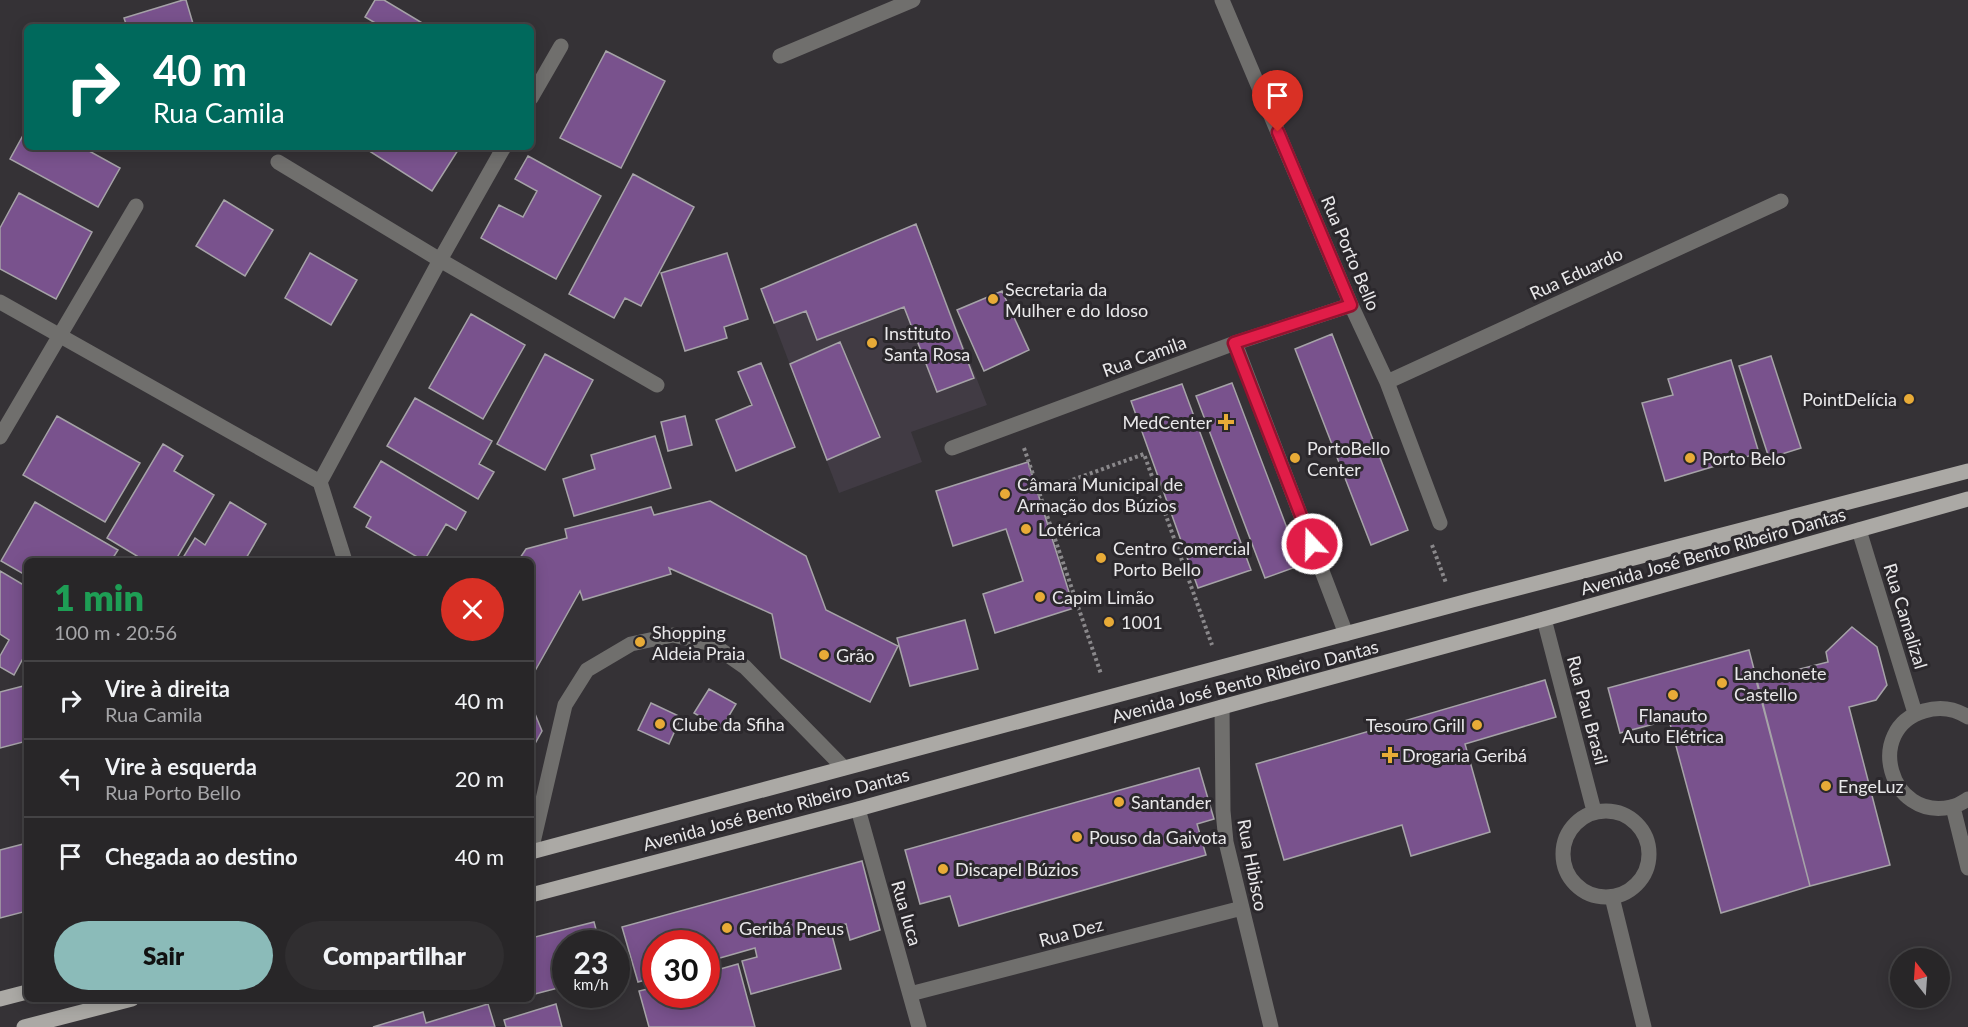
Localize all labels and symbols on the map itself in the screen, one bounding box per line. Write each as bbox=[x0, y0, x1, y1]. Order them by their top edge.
pin bbox=[1252, 70, 1303, 132]
street label: Rua Porto Bello bbox=[1317, 192, 1385, 314]
street label: Rua Eduardo bbox=[1526, 242, 1626, 304]
place label: Secretaria da Mulher e do Idoso bbox=[1005, 278, 1148, 321]
marker: Secretaria da Mulher e do Idoso bbox=[986, 292, 1000, 306]
place label: Instituto Santa Rosa bbox=[884, 322, 970, 365]
street label: Rua Camila bbox=[1099, 331, 1189, 381]
marker: Instituto Santa Rosa bbox=[865, 336, 879, 350]
place label: PointDelícia bbox=[1802, 388, 1897, 410]
marker: PointDelícia bbox=[1902, 392, 1916, 406]
place label: MedCenter bbox=[1122, 411, 1212, 433]
marker: MedCenter bbox=[1217, 413, 1235, 431]
place label: PortoBello Center bbox=[1307, 437, 1390, 480]
place label: Porto Belo bbox=[1702, 447, 1786, 469]
marker: PortoBello Center bbox=[1288, 451, 1302, 465]
marker: Porto Belo bbox=[1683, 451, 1697, 465]
place label: Câmara Municipal de Armação dos Búzios bbox=[1017, 473, 1183, 516]
marker: Câmara Municipal de Armação dos Búzios bbox=[998, 487, 1012, 501]
street label: Avenida José Bento Ribeiro Dantas bbox=[1578, 502, 1848, 599]
position arrow bbox=[1280, 512, 1344, 576]
place label: Lotérica bbox=[1038, 518, 1101, 540]
marker: Lotérica bbox=[1019, 522, 1033, 536]
place label: Centro Comercial Porto Bello bbox=[1113, 537, 1250, 580]
marker: Centro Comercial Porto Bello bbox=[1094, 551, 1108, 565]
street label: Rua Camalizal bbox=[1880, 561, 1932, 671]
place label: Capim Limão bbox=[1052, 586, 1154, 608]
marker: Capim Limão bbox=[1033, 590, 1047, 604]
place label: 1001 bbox=[1121, 611, 1163, 633]
marker: 1001 bbox=[1102, 615, 1116, 629]
place label: Shopping Aldeia Praia bbox=[652, 621, 745, 664]
marker: Shopping Aldeia Praia bbox=[633, 635, 647, 649]
street label: Avenida José Bento Ribeiro Dantas bbox=[1109, 635, 1381, 727]
place label: Grão bbox=[836, 644, 875, 666]
marker: Grão bbox=[817, 648, 831, 662]
street label: Rua Pau Brasil bbox=[1563, 653, 1613, 767]
place label: Lanchonete Castello bbox=[1734, 662, 1826, 705]
marker: Lanchonete Castello bbox=[1715, 676, 1729, 690]
marker: Flanauto Auto Elétrica bbox=[1666, 688, 1680, 702]
place label: Flanauto Auto Elétrica bbox=[1622, 704, 1724, 747]
place label: Clube da Sfiha bbox=[672, 713, 785, 735]
place label: Tesouro Grill bbox=[1366, 714, 1465, 736]
marker: Clube da Sfiha bbox=[653, 717, 667, 731]
marker: Tesouro Grill bbox=[1470, 718, 1484, 732]
place label: Drogaria Geribá bbox=[1402, 744, 1527, 766]
marker: Drogaria Geribá bbox=[1383, 748, 1397, 762]
street label: Avenida José Bento Ribeiro Dantas bbox=[640, 763, 912, 855]
place label: EngeLuz bbox=[1838, 775, 1904, 797]
marker: EngeLuz bbox=[1819, 779, 1833, 793]
place label: Santander bbox=[1131, 791, 1212, 813]
marker: Santander bbox=[1112, 795, 1126, 809]
street label: Rua Hibisco bbox=[1233, 817, 1273, 913]
place label: Pouso da Gaivota bbox=[1089, 826, 1227, 848]
marker: Pouso da Gaivota bbox=[1070, 830, 1084, 844]
place label: Discapel Búzios bbox=[955, 858, 1079, 880]
marker: Discapel Búzios bbox=[936, 862, 950, 876]
street label: Rua Iuca bbox=[887, 878, 927, 948]
street label: Rua Dez bbox=[1036, 913, 1106, 951]
place label: Geribá Pneus bbox=[739, 917, 844, 939]
marker: Geribá Pneus bbox=[720, 921, 734, 935]
speed limit sign: 30 bbox=[642, 930, 720, 1008]
north arrow bbox=[1890, 948, 1950, 1008]

